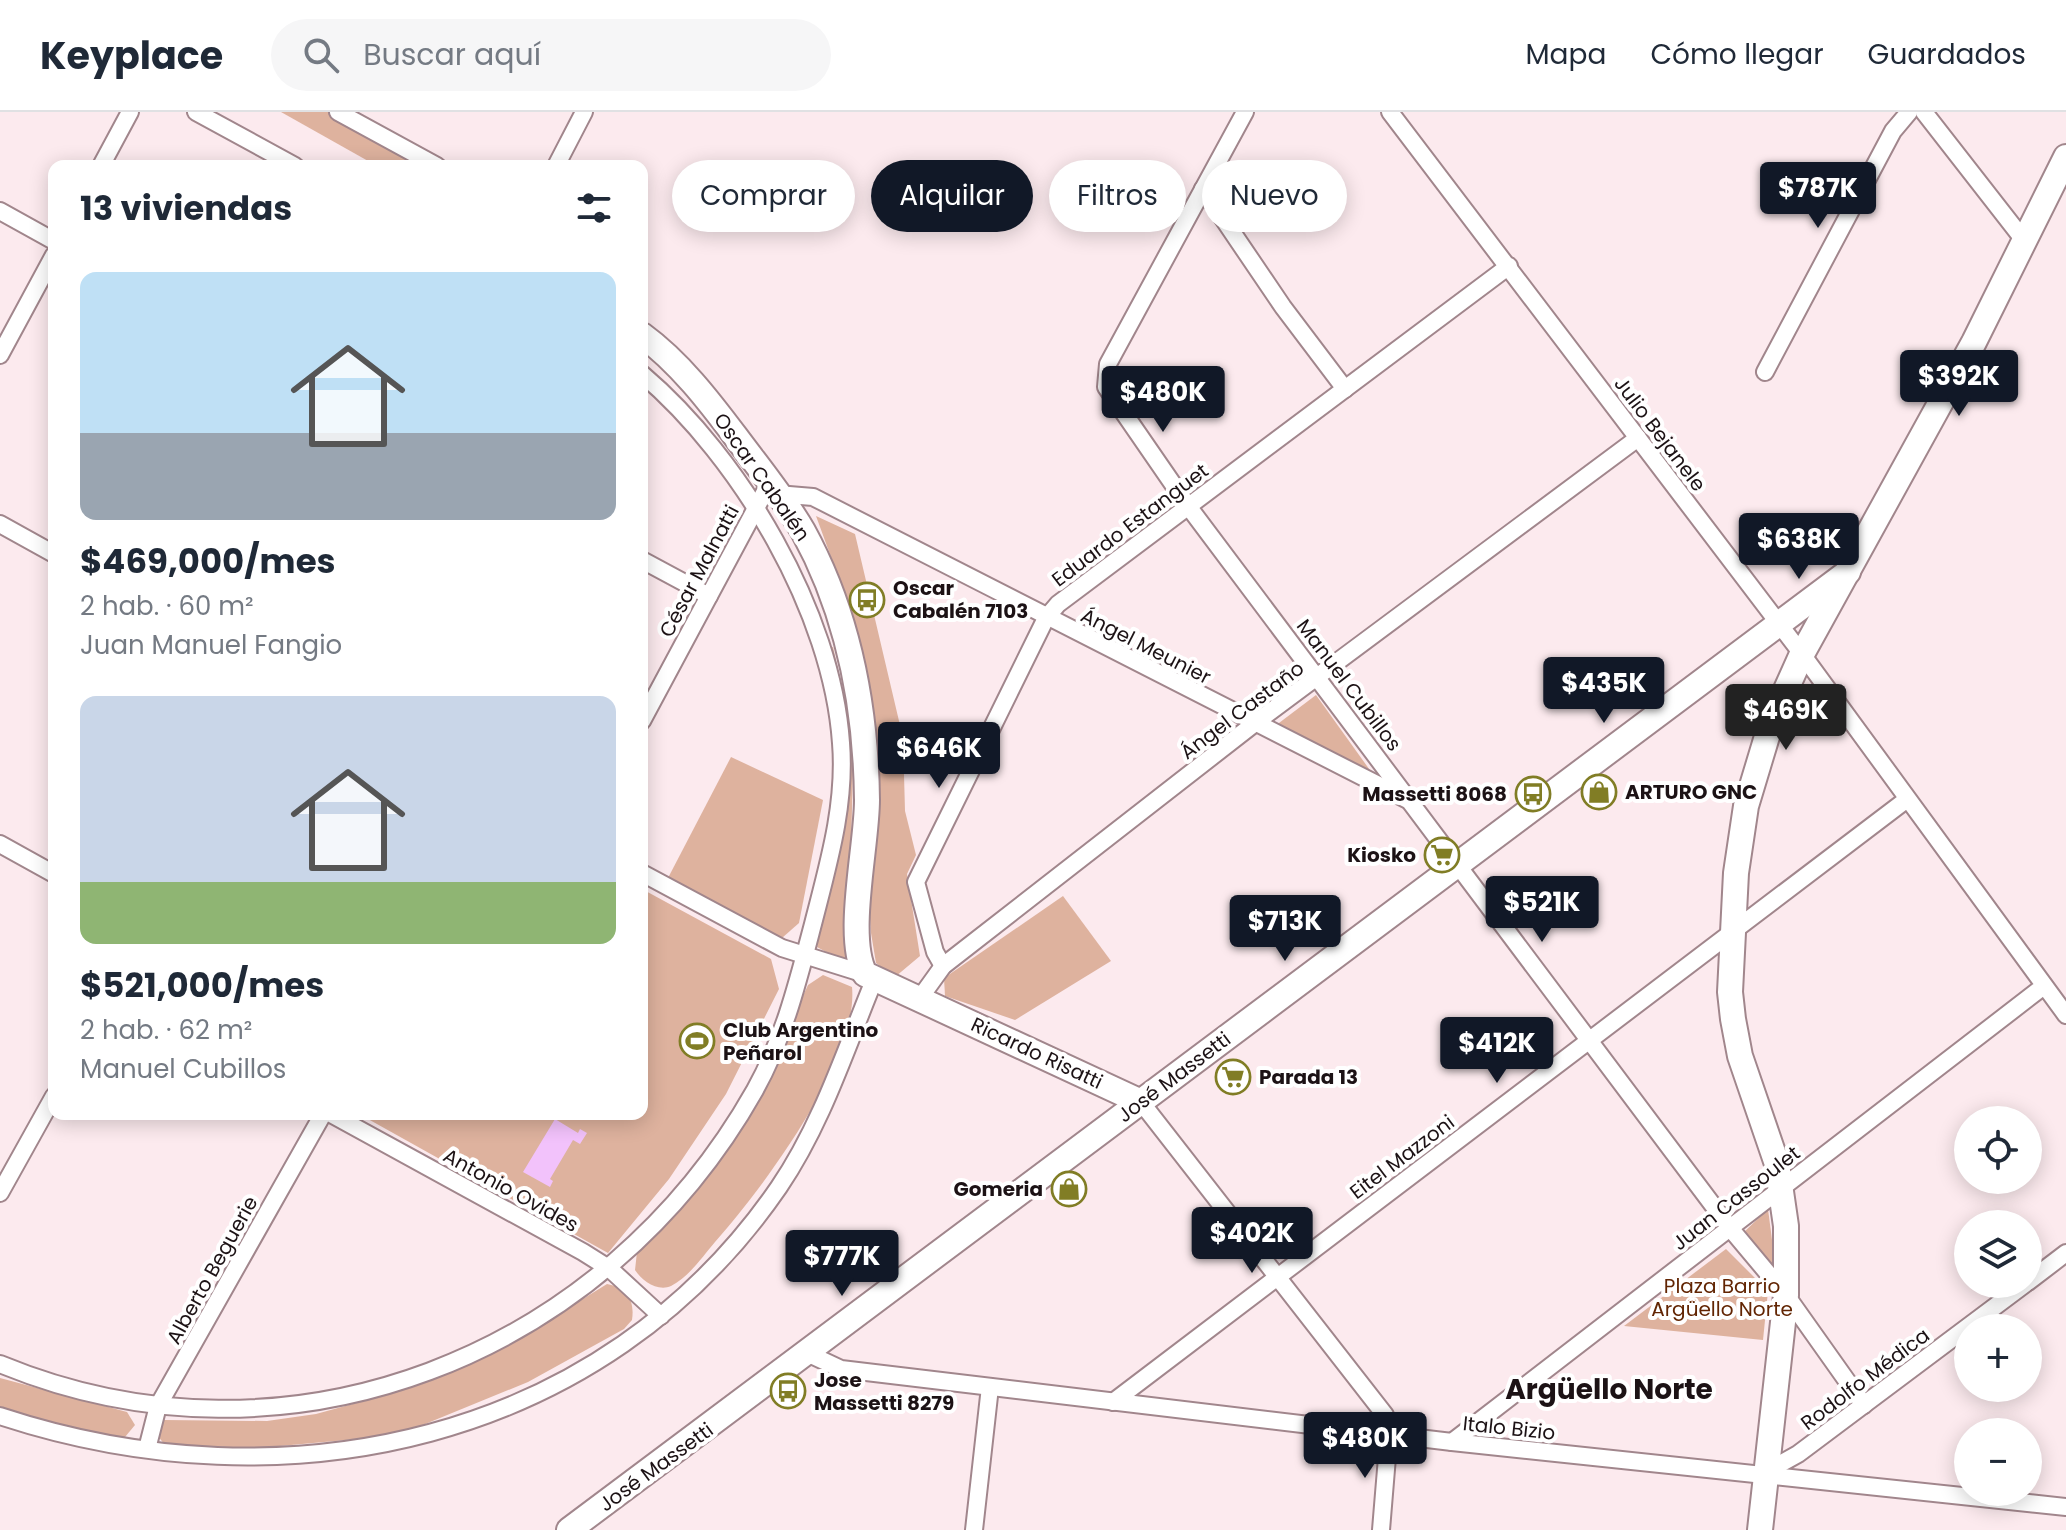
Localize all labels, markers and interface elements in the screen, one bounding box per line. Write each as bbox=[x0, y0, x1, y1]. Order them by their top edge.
search box bbox=[271, 19, 831, 91]
text: Keyplace bbox=[40, 29, 223, 82]
icon: search bbox=[299, 33, 343, 77]
text: Buscar aquí bbox=[363, 33, 541, 76]
text: Mapa bbox=[1525, 35, 1606, 74]
text: Cómo llegar bbox=[1650, 35, 1824, 74]
text: Guardados bbox=[1868, 35, 2026, 74]
chip: Comprar bbox=[672, 160, 855, 232]
chip: Alquilar bbox=[871, 160, 1033, 232]
chip: Filtros bbox=[1049, 160, 1186, 232]
chip: Nuevo bbox=[1202, 160, 1347, 232]
pin: $787K bbox=[1762, 162, 1874, 230]
text: $787K bbox=[1778, 170, 1858, 206]
text: 13 viviendas bbox=[80, 184, 292, 232]
icon: filters bbox=[572, 186, 616, 230]
icon: home bbox=[276, 324, 420, 468]
pin: $392K bbox=[1903, 350, 2015, 418]
text: $392K bbox=[1918, 358, 2000, 394]
pin: $480K bbox=[1107, 366, 1219, 434]
street label: Julio Bejanele bbox=[1608, 371, 1712, 497]
text: $480K bbox=[1120, 374, 1206, 410]
street label: Oscar Cabalén bbox=[707, 407, 817, 547]
street label: Eduardo Estanguet bbox=[1046, 457, 1214, 593]
street label: César Malnatti bbox=[652, 500, 746, 642]
pin: $638K bbox=[1743, 513, 1855, 581]
text: $638K bbox=[1757, 521, 1841, 557]
text: $469,000/mes bbox=[80, 537, 336, 585]
place label: Oscar Cabalén 7103 bbox=[893, 574, 1028, 625]
bus stop icon: Oscar Cabalén 7103 bbox=[848, 581, 886, 619]
text: 2 hab. · 60 m² bbox=[80, 588, 254, 624]
street label: Ángel Meunier bbox=[1076, 601, 1216, 691]
street label: Manuel Cubillos bbox=[1290, 613, 1408, 757]
text: Juan Manuel Fangio bbox=[80, 627, 342, 663]
street label: Ángel Castaño bbox=[1174, 654, 1310, 766]
pin: $435K bbox=[1548, 657, 1660, 725]
text: $435K bbox=[1561, 665, 1647, 701]
pin: $469K bbox=[1730, 684, 1842, 752]
text: $469K bbox=[1743, 692, 1829, 728]
pin: $646K bbox=[883, 722, 995, 790]
text: $646K bbox=[896, 730, 982, 766]
icon: home bbox=[276, 748, 420, 892]
shop icon: ARTURO GNC bbox=[1580, 773, 1618, 811]
bus stop icon: Massetti 8068 bbox=[1514, 775, 1552, 813]
place label: ARTURO GNC bbox=[1625, 778, 1757, 806]
place label: Massetti 8068 bbox=[1362, 780, 1507, 808]
supermarket icon: Kiosko bbox=[1423, 836, 1461, 874]
place label: Kiosko bbox=[1347, 841, 1416, 869]
pin: $521K bbox=[1486, 876, 1598, 944]
text: $521K bbox=[1504, 884, 1580, 920]
pin: $713K bbox=[1229, 895, 1341, 963]
text: $713K bbox=[1248, 903, 1322, 939]
text: $521,000/mes bbox=[80, 961, 324, 1009]
street label: Ricardo Risatti bbox=[967, 1010, 1107, 1096]
text: 2 hab. · 62 m² bbox=[80, 1012, 252, 1048]
place label: Club Argentino Peñarol bbox=[723, 1016, 879, 1067]
pin: $412K bbox=[1441, 1017, 1553, 1085]
sports icon: Club Argentino Peñarol bbox=[678, 1022, 716, 1060]
street label: José Massetti bbox=[1112, 1025, 1236, 1129]
text: $412K bbox=[1458, 1025, 1536, 1061]
text: Manuel Cubillos bbox=[80, 1051, 286, 1087]
supermarket icon: Parada 13 bbox=[1214, 1058, 1252, 1096]
place label: Parada 13 bbox=[1259, 1063, 1358, 1091]
map controls bbox=[1954, 1106, 2042, 1506]
button: locate bbox=[1954, 1106, 2042, 1194]
street label: Eitel Mazzoni bbox=[1344, 1108, 1460, 1206]
street label: Juan Cassoulet bbox=[1666, 1139, 1806, 1257]
street label: Antonio Ovides bbox=[438, 1141, 584, 1239]
shop icon: Gomeria bbox=[1050, 1170, 1088, 1208]
place label: Gomeria bbox=[953, 1175, 1043, 1203]
street label: Alberto Beguerie bbox=[160, 1191, 264, 1349]
pin: $402K bbox=[1196, 1207, 1308, 1275]
button: layers bbox=[1954, 1210, 2042, 1298]
text: $402K bbox=[1210, 1215, 1294, 1251]
pin: $777K bbox=[786, 1230, 898, 1298]
text: $777K bbox=[804, 1238, 880, 1274]
park label: Plaza Barrio Argüello Norte bbox=[1651, 1272, 1793, 1323]
button: + bbox=[1954, 1314, 2042, 1402]
street label: Rodolfo Médica bbox=[1795, 1321, 1935, 1437]
place label: Jose Massetti 8279 bbox=[814, 1366, 954, 1417]
district label: Argüello Norte bbox=[1505, 1370, 1713, 1409]
bus stop icon: Jose Massetti 8279 bbox=[769, 1372, 807, 1410]
street label: Italo Bizio bbox=[1461, 1409, 1557, 1447]
pin: $480K bbox=[1309, 1412, 1421, 1480]
street label: José Massetti bbox=[593, 1416, 719, 1518]
button: − bbox=[1954, 1418, 2042, 1506]
text: $480K bbox=[1322, 1420, 1408, 1456]

